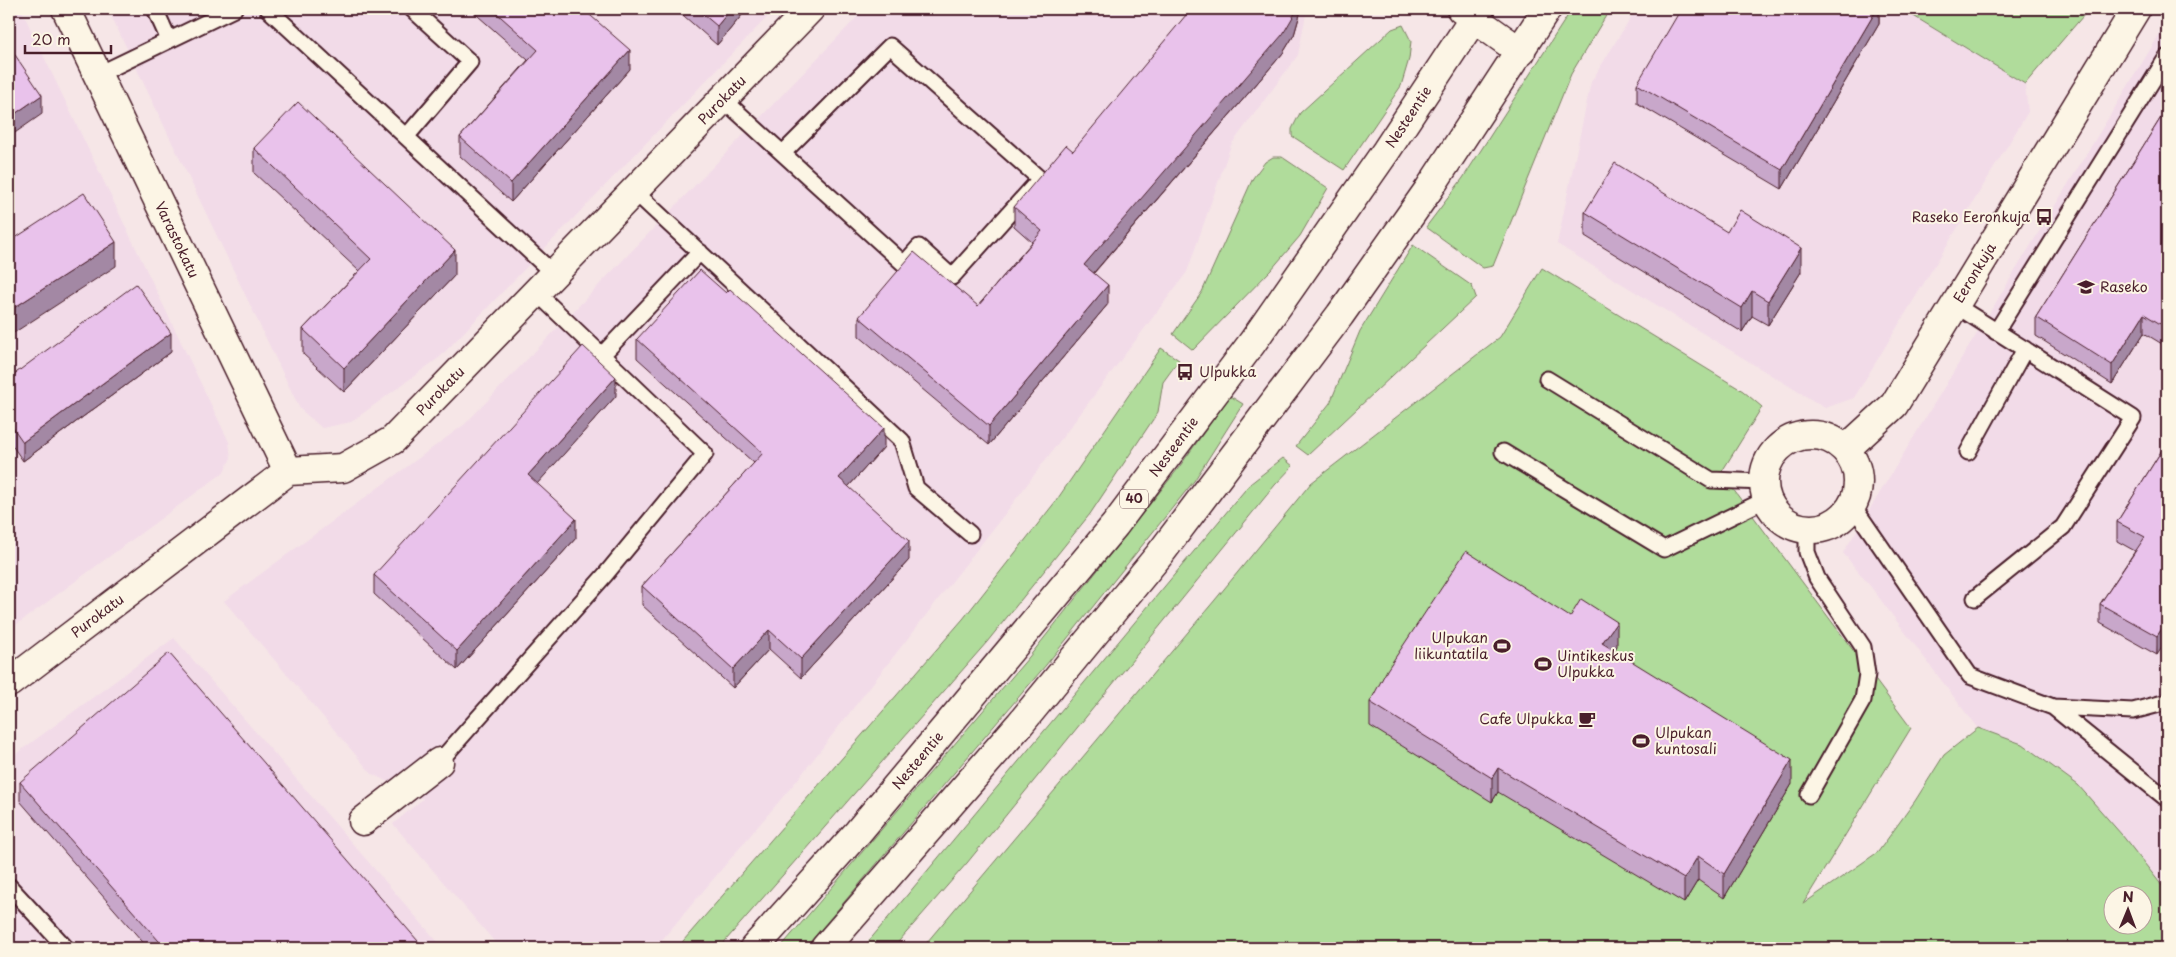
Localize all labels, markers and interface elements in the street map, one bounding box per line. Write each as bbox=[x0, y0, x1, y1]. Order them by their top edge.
scale bar bbox=[25, 22, 111, 54]
text: 20 m bbox=[32, 27, 71, 50]
street label: Purokatu bbox=[693, 70, 751, 129]
street label: Nesteentie bbox=[1380, 81, 1436, 152]
street label: Varastokatu bbox=[150, 198, 205, 281]
place label: Raseko Eeronkuja bbox=[1912, 206, 2030, 227]
bus stop icon: Raseko Eeronkuja bbox=[2034, 207, 2054, 227]
street label: Eeronkuja bbox=[1948, 238, 2001, 307]
place label: Raseko bbox=[2100, 276, 2148, 297]
school or university icon: Raseko bbox=[2076, 277, 2096, 297]
street label: Purokatu bbox=[411, 361, 469, 420]
place label: Ulpukka bbox=[1199, 361, 1256, 382]
bus stop icon: Ulpukka bbox=[1175, 362, 1195, 382]
street label: Nesteentie bbox=[1144, 412, 1203, 481]
road number: 40 bbox=[1120, 489, 1148, 508]
street label: Purokatu bbox=[66, 588, 128, 642]
place label: Ulpukan liikuntatila bbox=[1414, 627, 1488, 664]
sports icon: Ulpukan liikuntatila bbox=[1492, 636, 1512, 656]
place label: Uintikeskus Ulpukka bbox=[1557, 645, 1634, 682]
sports icon: Uintikeskus Ulpukka bbox=[1533, 654, 1553, 674]
place label: Cafe Ulpukka bbox=[1479, 708, 1573, 729]
cafe icon: Cafe Ulpukka bbox=[1577, 709, 1597, 729]
place label: Ulpukan kuntosali bbox=[1655, 722, 1717, 759]
street label: Nesteentie bbox=[887, 726, 948, 794]
sports icon: Ulpukan kuntosali bbox=[1631, 731, 1651, 751]
north arrow bbox=[2104, 884, 2154, 934]
text: N bbox=[2123, 886, 2134, 907]

